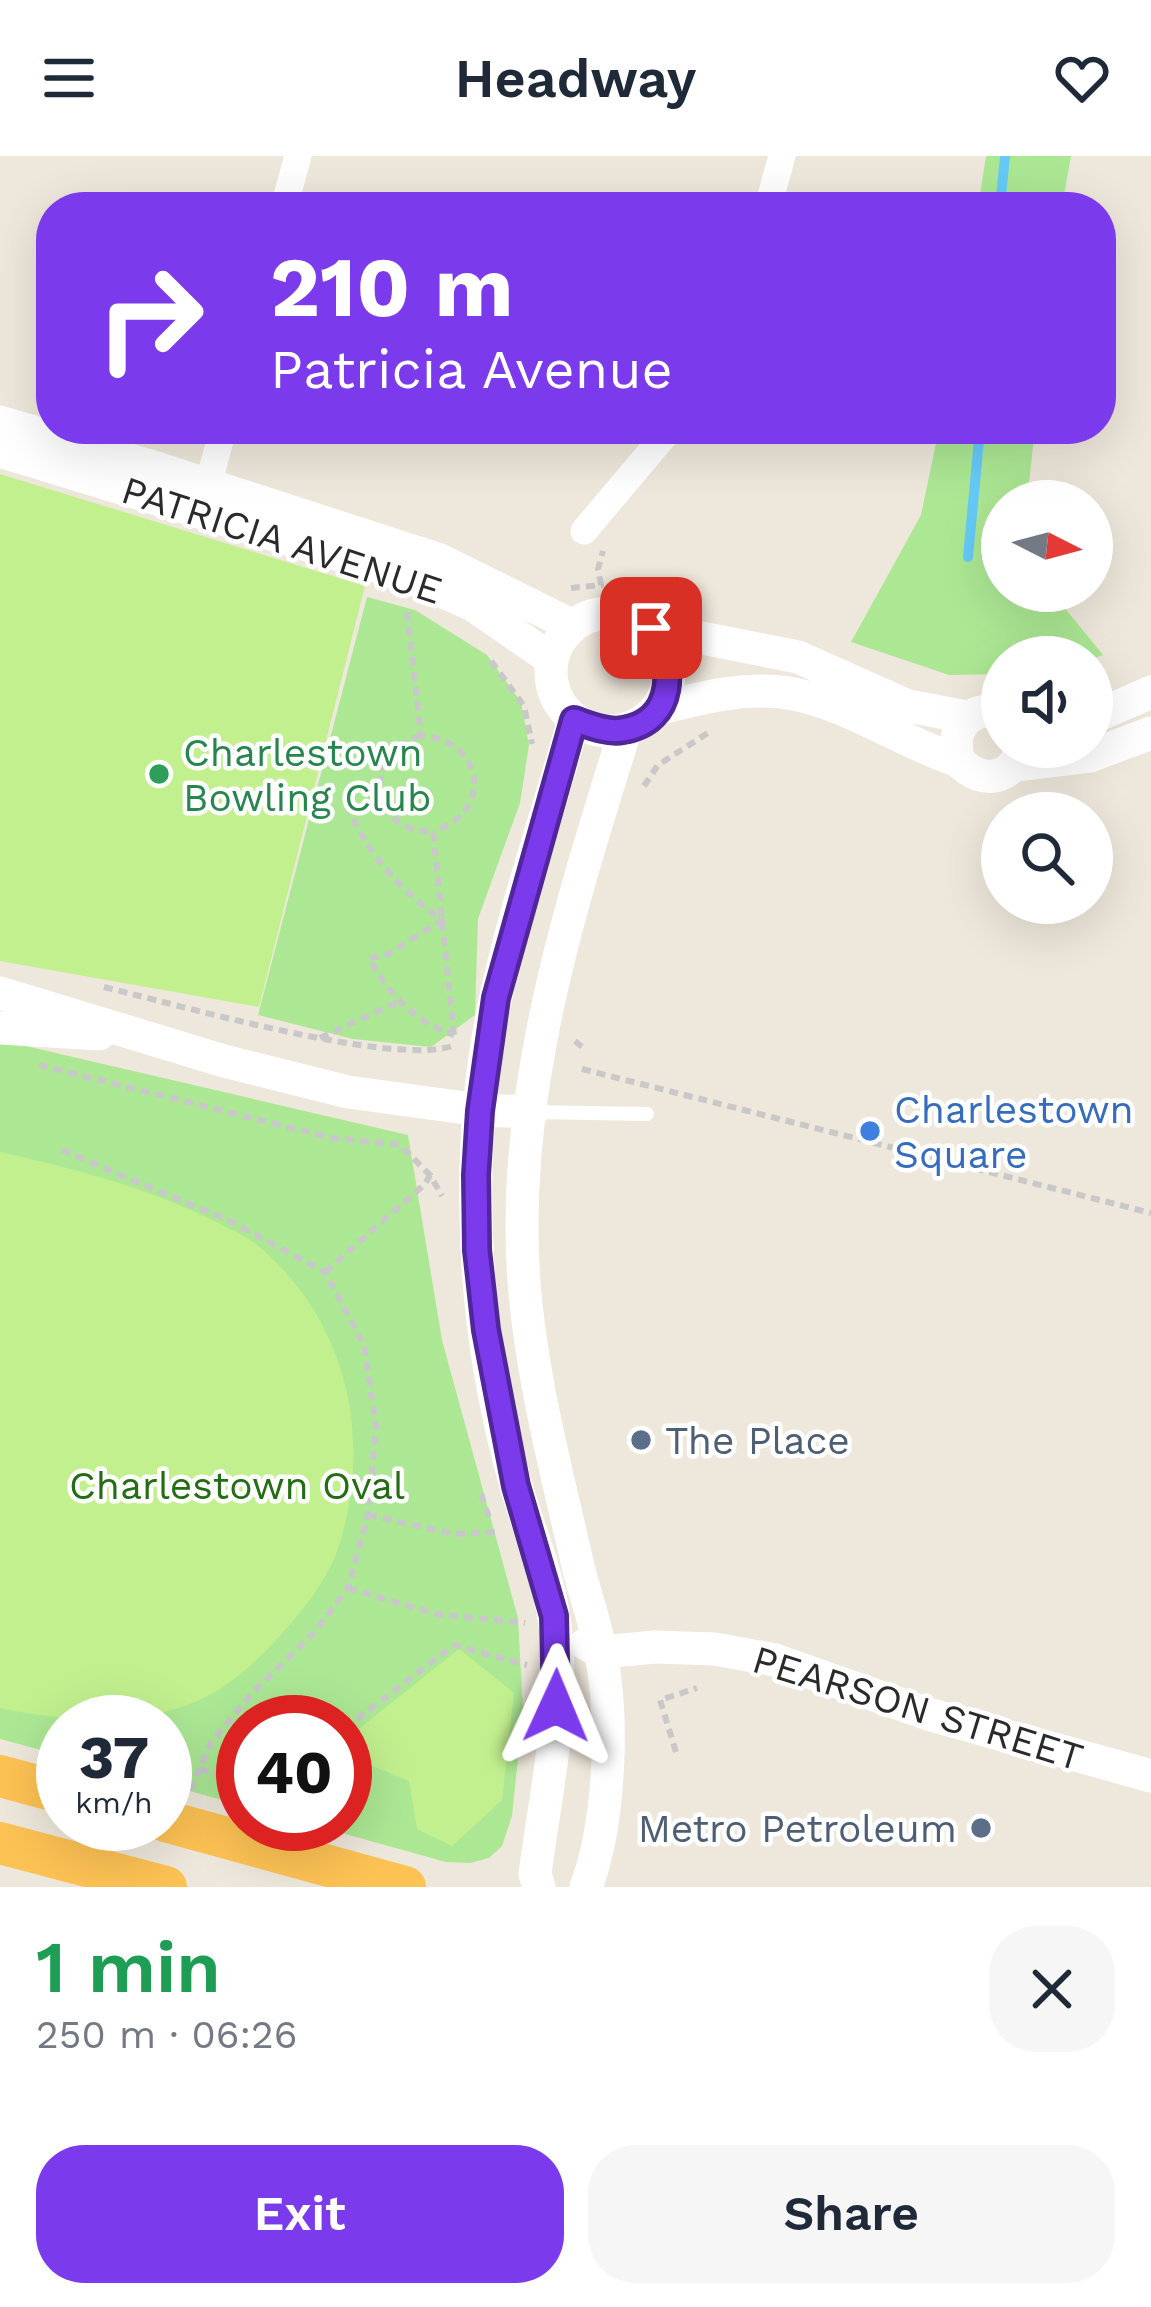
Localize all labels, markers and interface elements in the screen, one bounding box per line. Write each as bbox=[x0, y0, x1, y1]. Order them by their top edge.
icon: menu bbox=[36, 45, 102, 111]
icon: heart bbox=[1049, 45, 1115, 111]
text: Headway bbox=[455, 47, 696, 110]
text: 210 m bbox=[270, 238, 513, 336]
icon: right bbox=[72, 240, 228, 396]
text: Patricia Avenue bbox=[270, 338, 673, 401]
street label: PATRICIA AVENUE bbox=[116, 467, 448, 613]
north arrow bbox=[981, 480, 1113, 612]
map controls bbox=[981, 480, 1113, 924]
pin bbox=[600, 577, 702, 679]
icon: arrive bbox=[618, 595, 684, 661]
button: sound bbox=[981, 636, 1113, 768]
place label: Charlestown Bowling Club bbox=[183, 730, 432, 820]
marker: Charlestown Bowling Club bbox=[146, 761, 172, 787]
button: search bbox=[981, 792, 1113, 924]
place label: Charlestown Square bbox=[894, 1087, 1134, 1177]
marker: Charlestown Square bbox=[857, 1118, 883, 1144]
place label: The Place bbox=[665, 1418, 850, 1463]
marker: The Place bbox=[628, 1427, 654, 1453]
park label: Charlestown Oval bbox=[69, 1463, 405, 1508]
street label: PEARSON STREET bbox=[747, 1636, 1089, 1780]
position arrow bbox=[493, 1643, 619, 1769]
speed limit sign: 40 bbox=[216, 1695, 372, 1851]
text: 37 bbox=[79, 1722, 149, 1793]
text: km/h bbox=[75, 1785, 153, 1820]
place label: Metro Petroleum bbox=[638, 1806, 957, 1851]
marker: Metro Petroleum bbox=[968, 1815, 994, 1841]
text: 1 min bbox=[36, 1925, 221, 2009]
button: close bbox=[989, 1926, 1115, 2052]
text: 250 m · 06:26 bbox=[36, 2012, 298, 2057]
button: Exit bbox=[36, 2145, 564, 2283]
button: Share bbox=[588, 2145, 1115, 2283]

